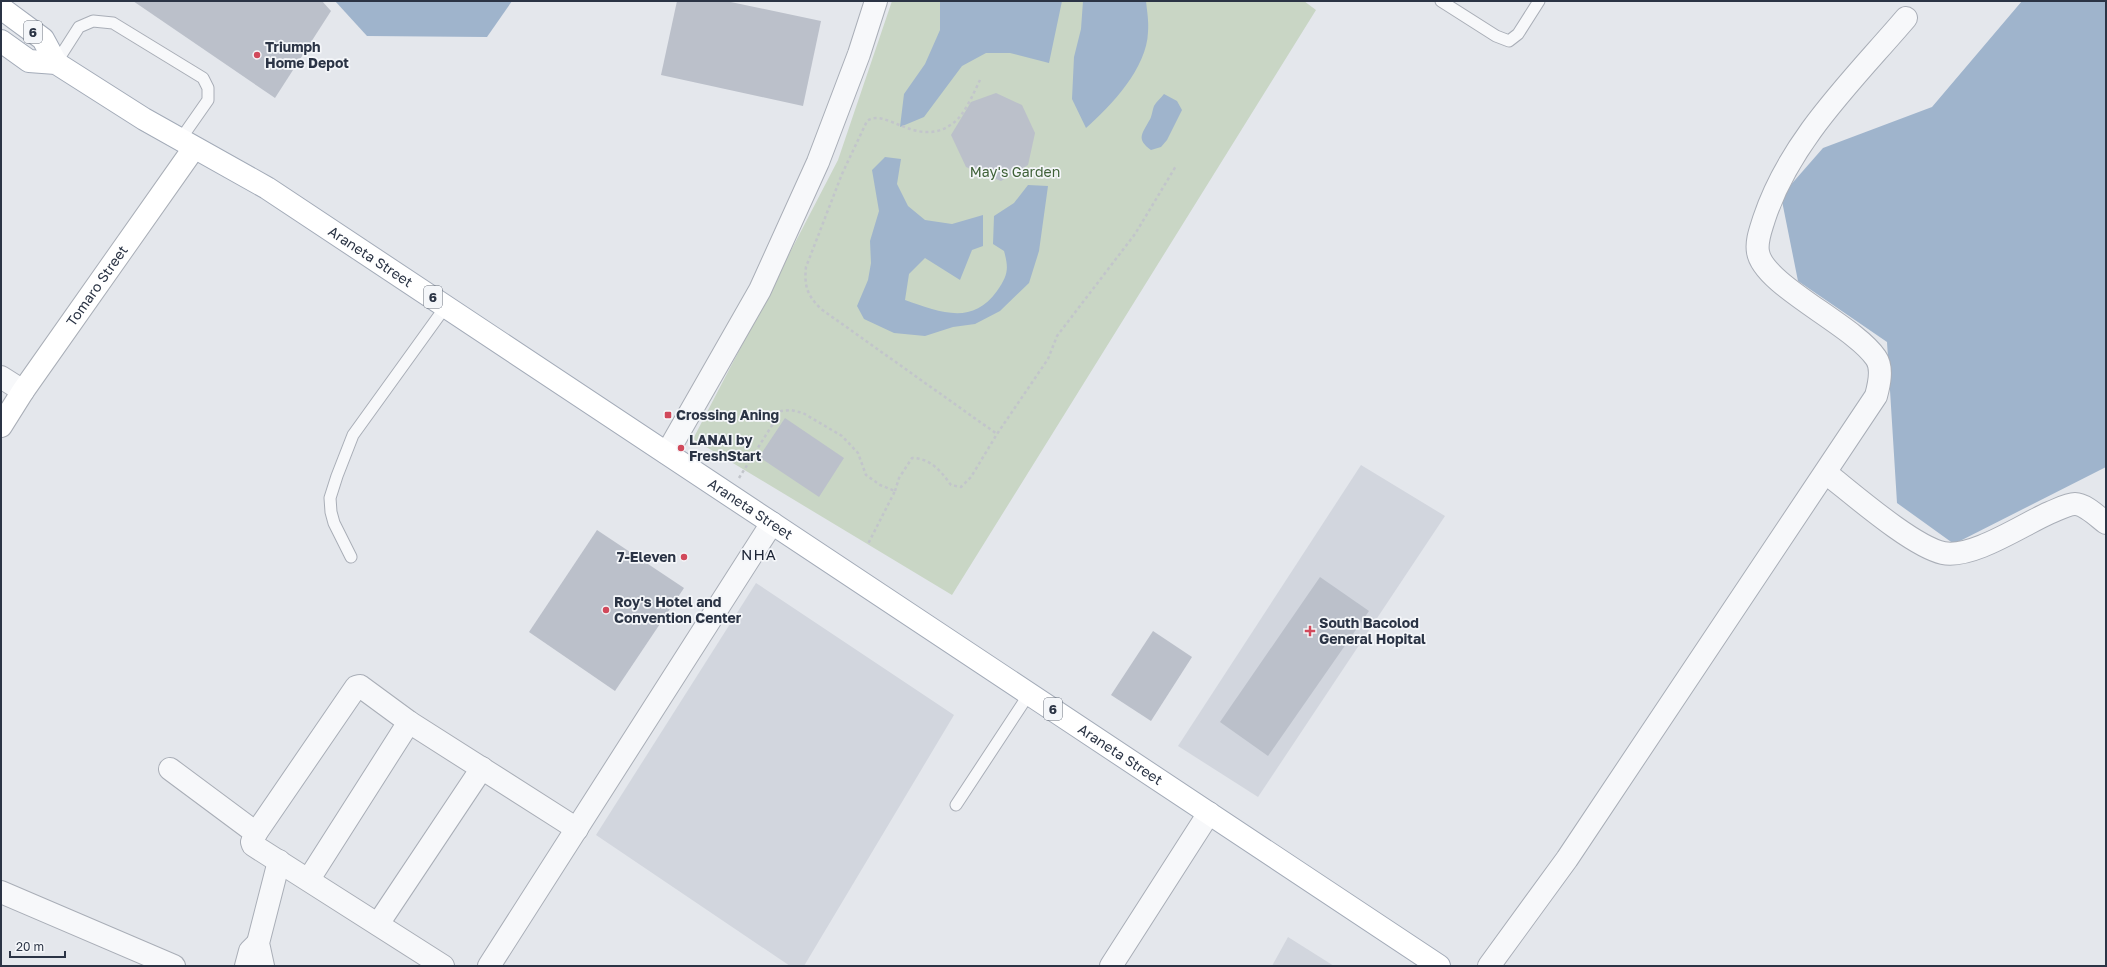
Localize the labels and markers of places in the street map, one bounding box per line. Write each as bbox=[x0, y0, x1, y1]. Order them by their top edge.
place label: Triumph Home Depot bbox=[265, 38, 349, 71]
marker: Triumph Home Depot bbox=[252, 50, 262, 60]
place label: Crossing Aning bbox=[676, 406, 779, 423]
marker: Crossing Aning bbox=[663, 410, 673, 420]
place label: LANAI by FreshStart bbox=[689, 431, 762, 464]
marker: LANAI by FreshStart bbox=[676, 443, 686, 453]
place label: 7-Eleven bbox=[617, 548, 676, 565]
marker: 7-Eleven bbox=[679, 552, 689, 562]
place label: Roy's Hotel and Convention Center bbox=[614, 593, 742, 626]
marker: Roy's Hotel and Convention Center bbox=[601, 605, 611, 615]
place label: South Bacolod General Hopital bbox=[1319, 614, 1426, 647]
marker: South Bacolod General Hopital bbox=[1304, 625, 1316, 637]

